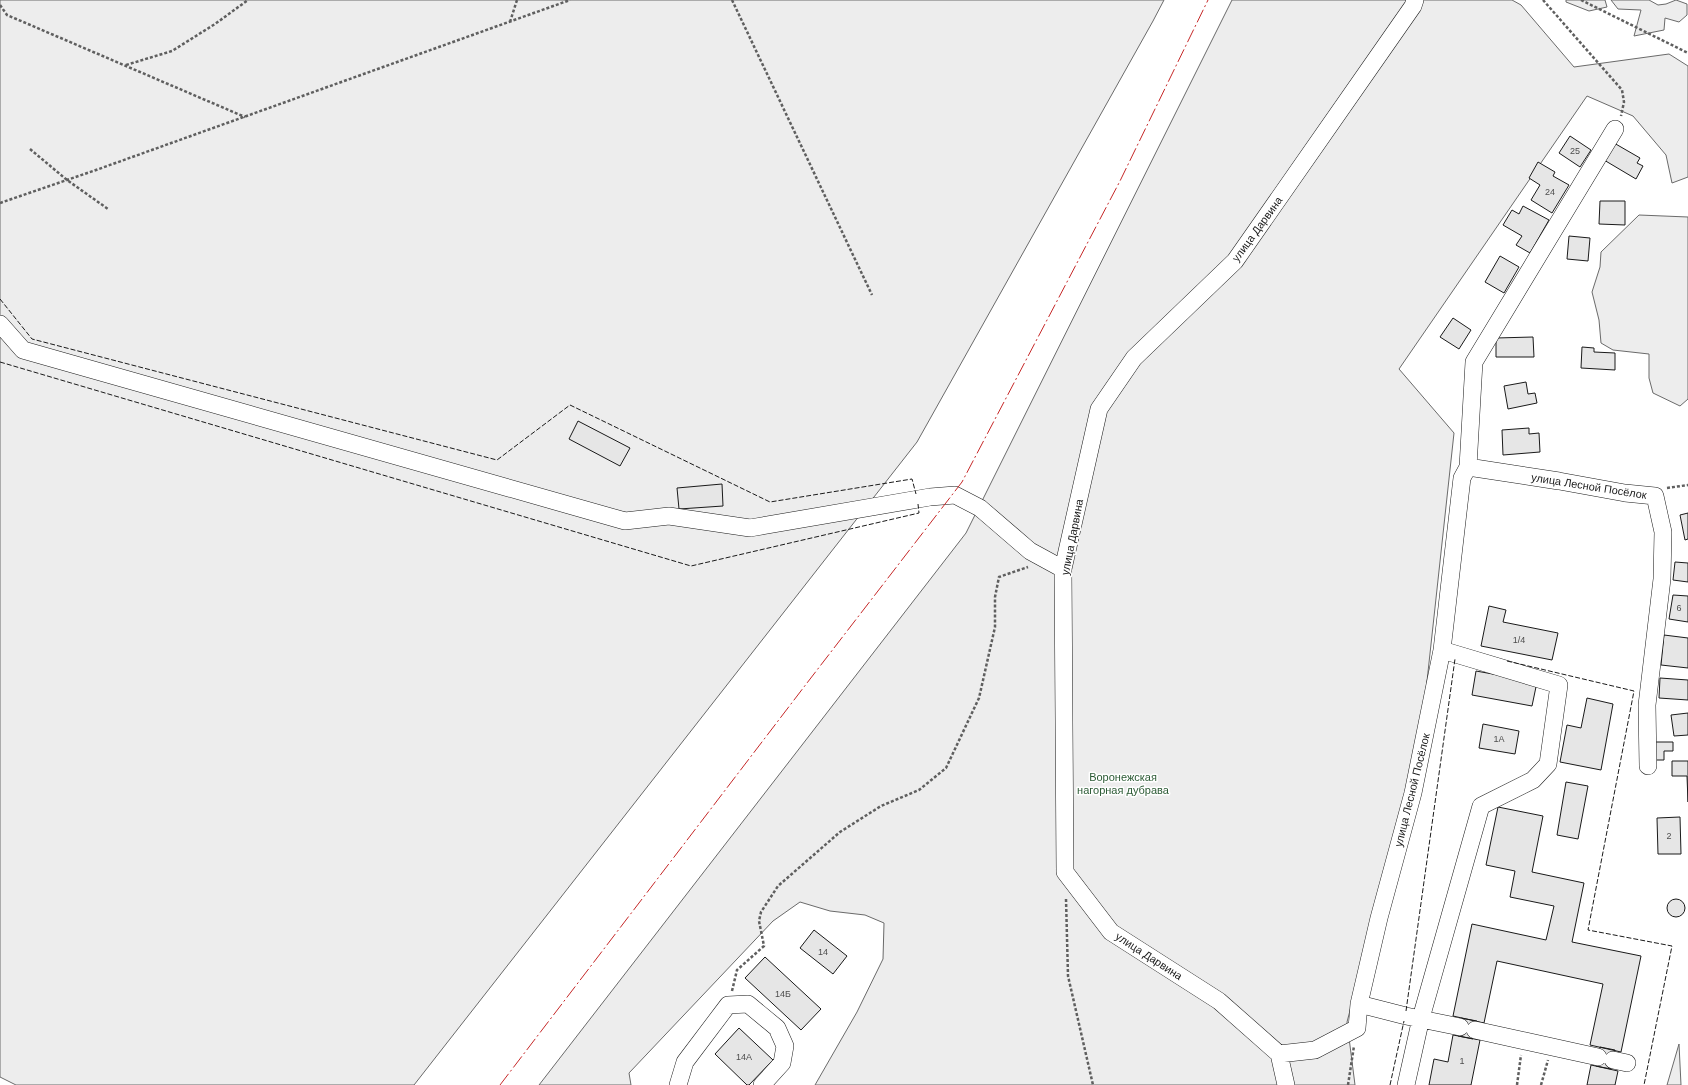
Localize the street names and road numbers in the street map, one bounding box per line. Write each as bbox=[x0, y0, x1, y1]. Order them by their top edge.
street label: улица Дарвина bbox=[1229, 194, 1285, 264]
street label: улица Лесной Посёлок bbox=[1530, 471, 1648, 501]
street label: улица Дарвина bbox=[1059, 497, 1085, 576]
street label: улица Лесной Посёлок bbox=[1392, 732, 1432, 848]
street label: улица Дарвина bbox=[1113, 930, 1185, 983]

